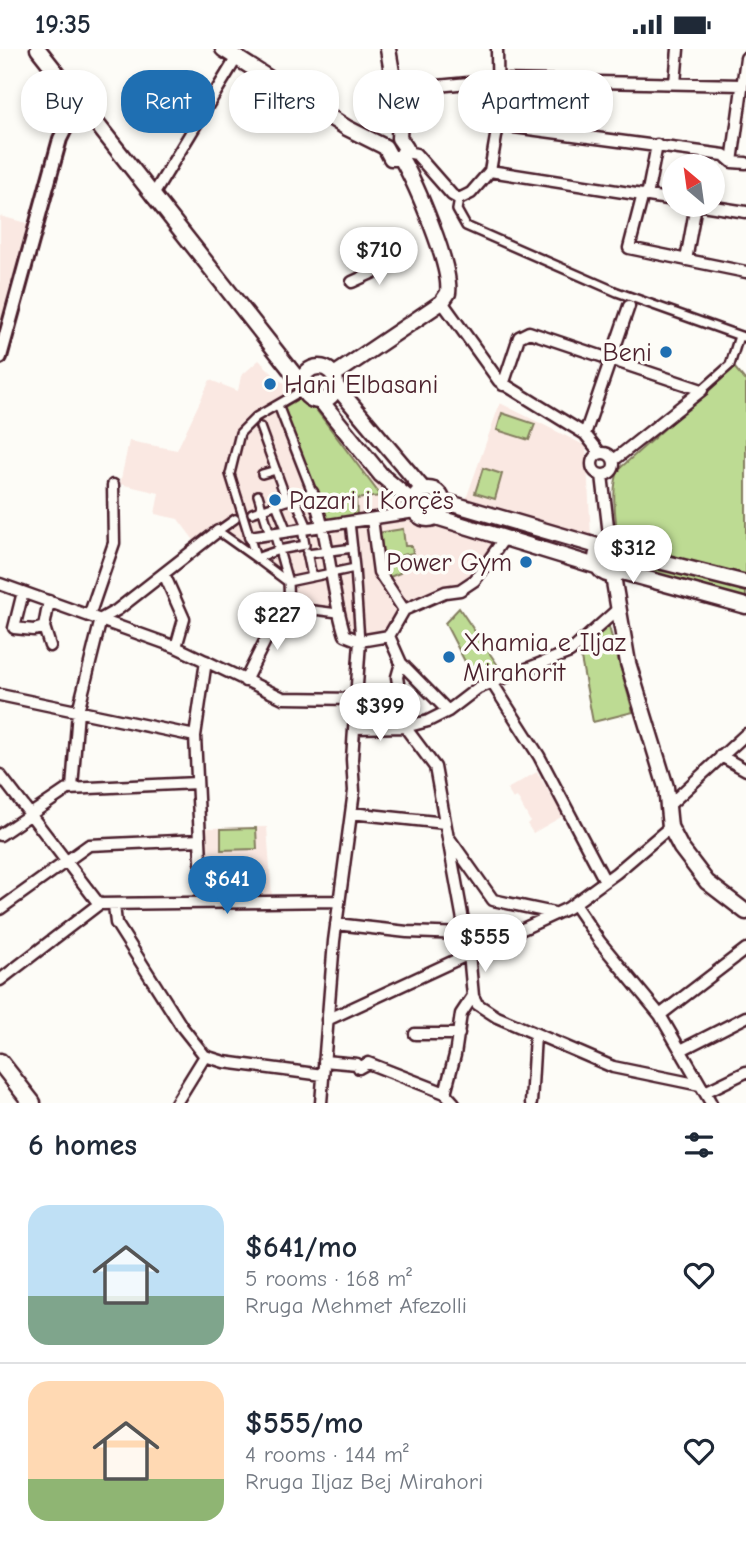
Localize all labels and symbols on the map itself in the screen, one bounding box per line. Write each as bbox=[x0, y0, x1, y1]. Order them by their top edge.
north arrow bbox=[662, 154, 724, 217]
pin: $710 bbox=[338, 227, 420, 287]
place label: Beni bbox=[603, 338, 652, 368]
marker: Beni bbox=[658, 344, 674, 360]
place label: Hani Elbasani bbox=[284, 370, 438, 400]
marker: Hani Elbasani bbox=[262, 376, 278, 392]
place label: Pazari i Korçës bbox=[289, 486, 454, 516]
marker: Pazari i Korçës bbox=[267, 492, 283, 508]
pin: $312 bbox=[592, 525, 674, 585]
place label: Power Gym bbox=[386, 548, 512, 578]
marker: Power Gym bbox=[518, 554, 534, 570]
pin: $227 bbox=[236, 593, 318, 652]
place label: Xhamia e Iljaz Mirahorit bbox=[463, 628, 626, 688]
marker: Xhamia e Iljaz Mirahorit bbox=[441, 649, 457, 665]
pin: $399 bbox=[339, 683, 421, 743]
pin: $641 bbox=[186, 857, 268, 916]
pin: $555 bbox=[444, 915, 526, 974]

